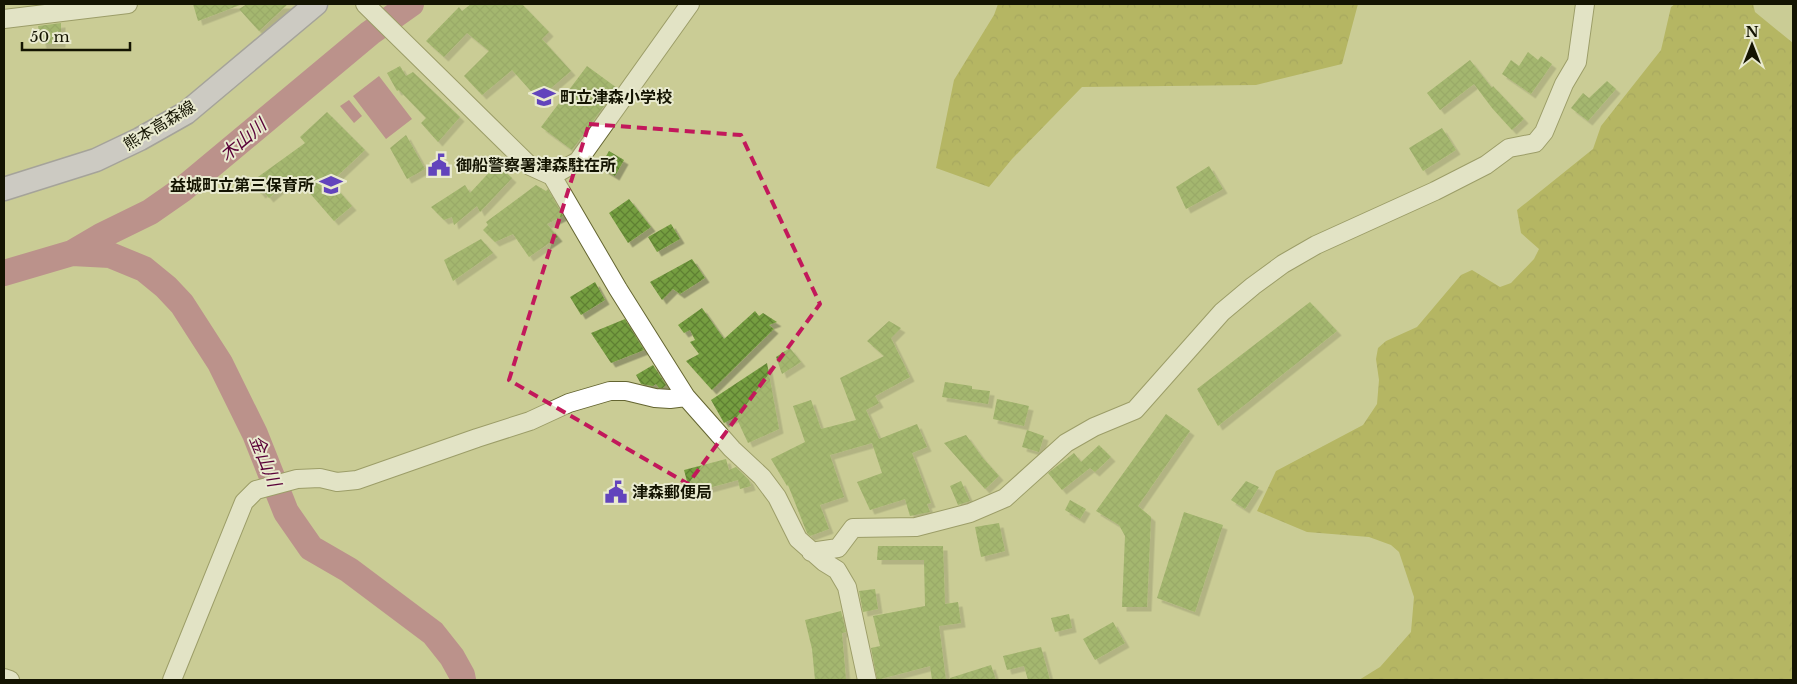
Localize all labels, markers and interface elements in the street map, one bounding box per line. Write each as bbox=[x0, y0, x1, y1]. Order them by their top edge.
scale bar bbox=[22, 20, 130, 52]
north arrow bbox=[1727, 20, 1777, 70]
text: N bbox=[1745, 23, 1759, 41]
text: 50 m bbox=[30, 27, 70, 46]
school or university icon: 町立津森小学校 bbox=[531, 84, 557, 110]
place label: 町立津森小学校 bbox=[560, 87, 672, 107]
street label: 熊本高森線 bbox=[120, 96, 198, 154]
water label: 木山川 bbox=[215, 113, 272, 166]
public building icon: 御船警察署津森駐在所 bbox=[426, 152, 452, 178]
place label: 御船警察署津森駐在所 bbox=[456, 155, 616, 175]
school or university icon: 益城町立第三保育所 bbox=[318, 172, 344, 198]
place label: 益城町立第三保育所 bbox=[170, 175, 314, 195]
water label: 金山川 bbox=[245, 432, 286, 492]
public building icon: 津森郵便局 bbox=[603, 479, 629, 505]
place label: 津森郵便局 bbox=[632, 482, 712, 502]

